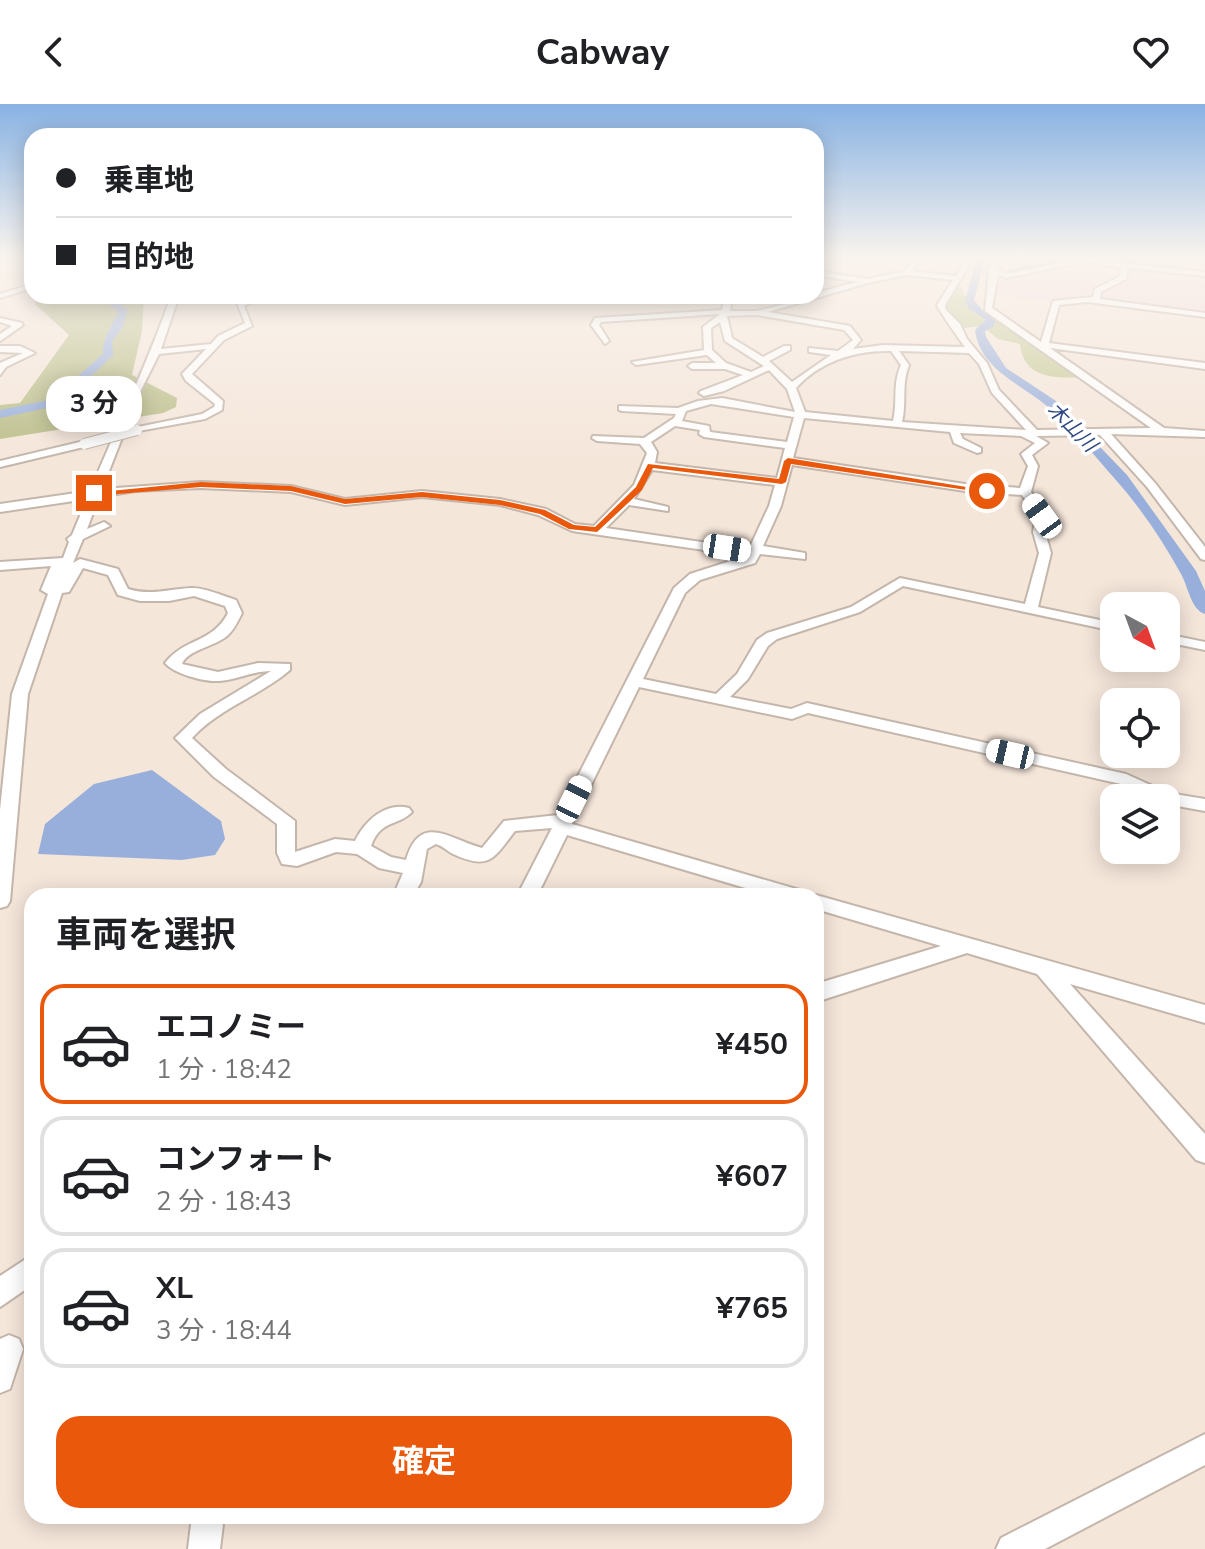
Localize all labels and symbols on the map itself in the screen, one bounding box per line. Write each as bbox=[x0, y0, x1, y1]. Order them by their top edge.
callout: 3 分 bbox=[46, 377, 142, 433]
water label: 木山川 bbox=[1041, 396, 1104, 459]
route start bbox=[969, 473, 1005, 509]
route end bbox=[76, 475, 112, 511]
car bbox=[1018, 490, 1066, 542]
car bbox=[701, 532, 753, 564]
north arrow bbox=[1100, 592, 1180, 672]
car bbox=[984, 737, 1036, 771]
car bbox=[553, 772, 595, 826]

